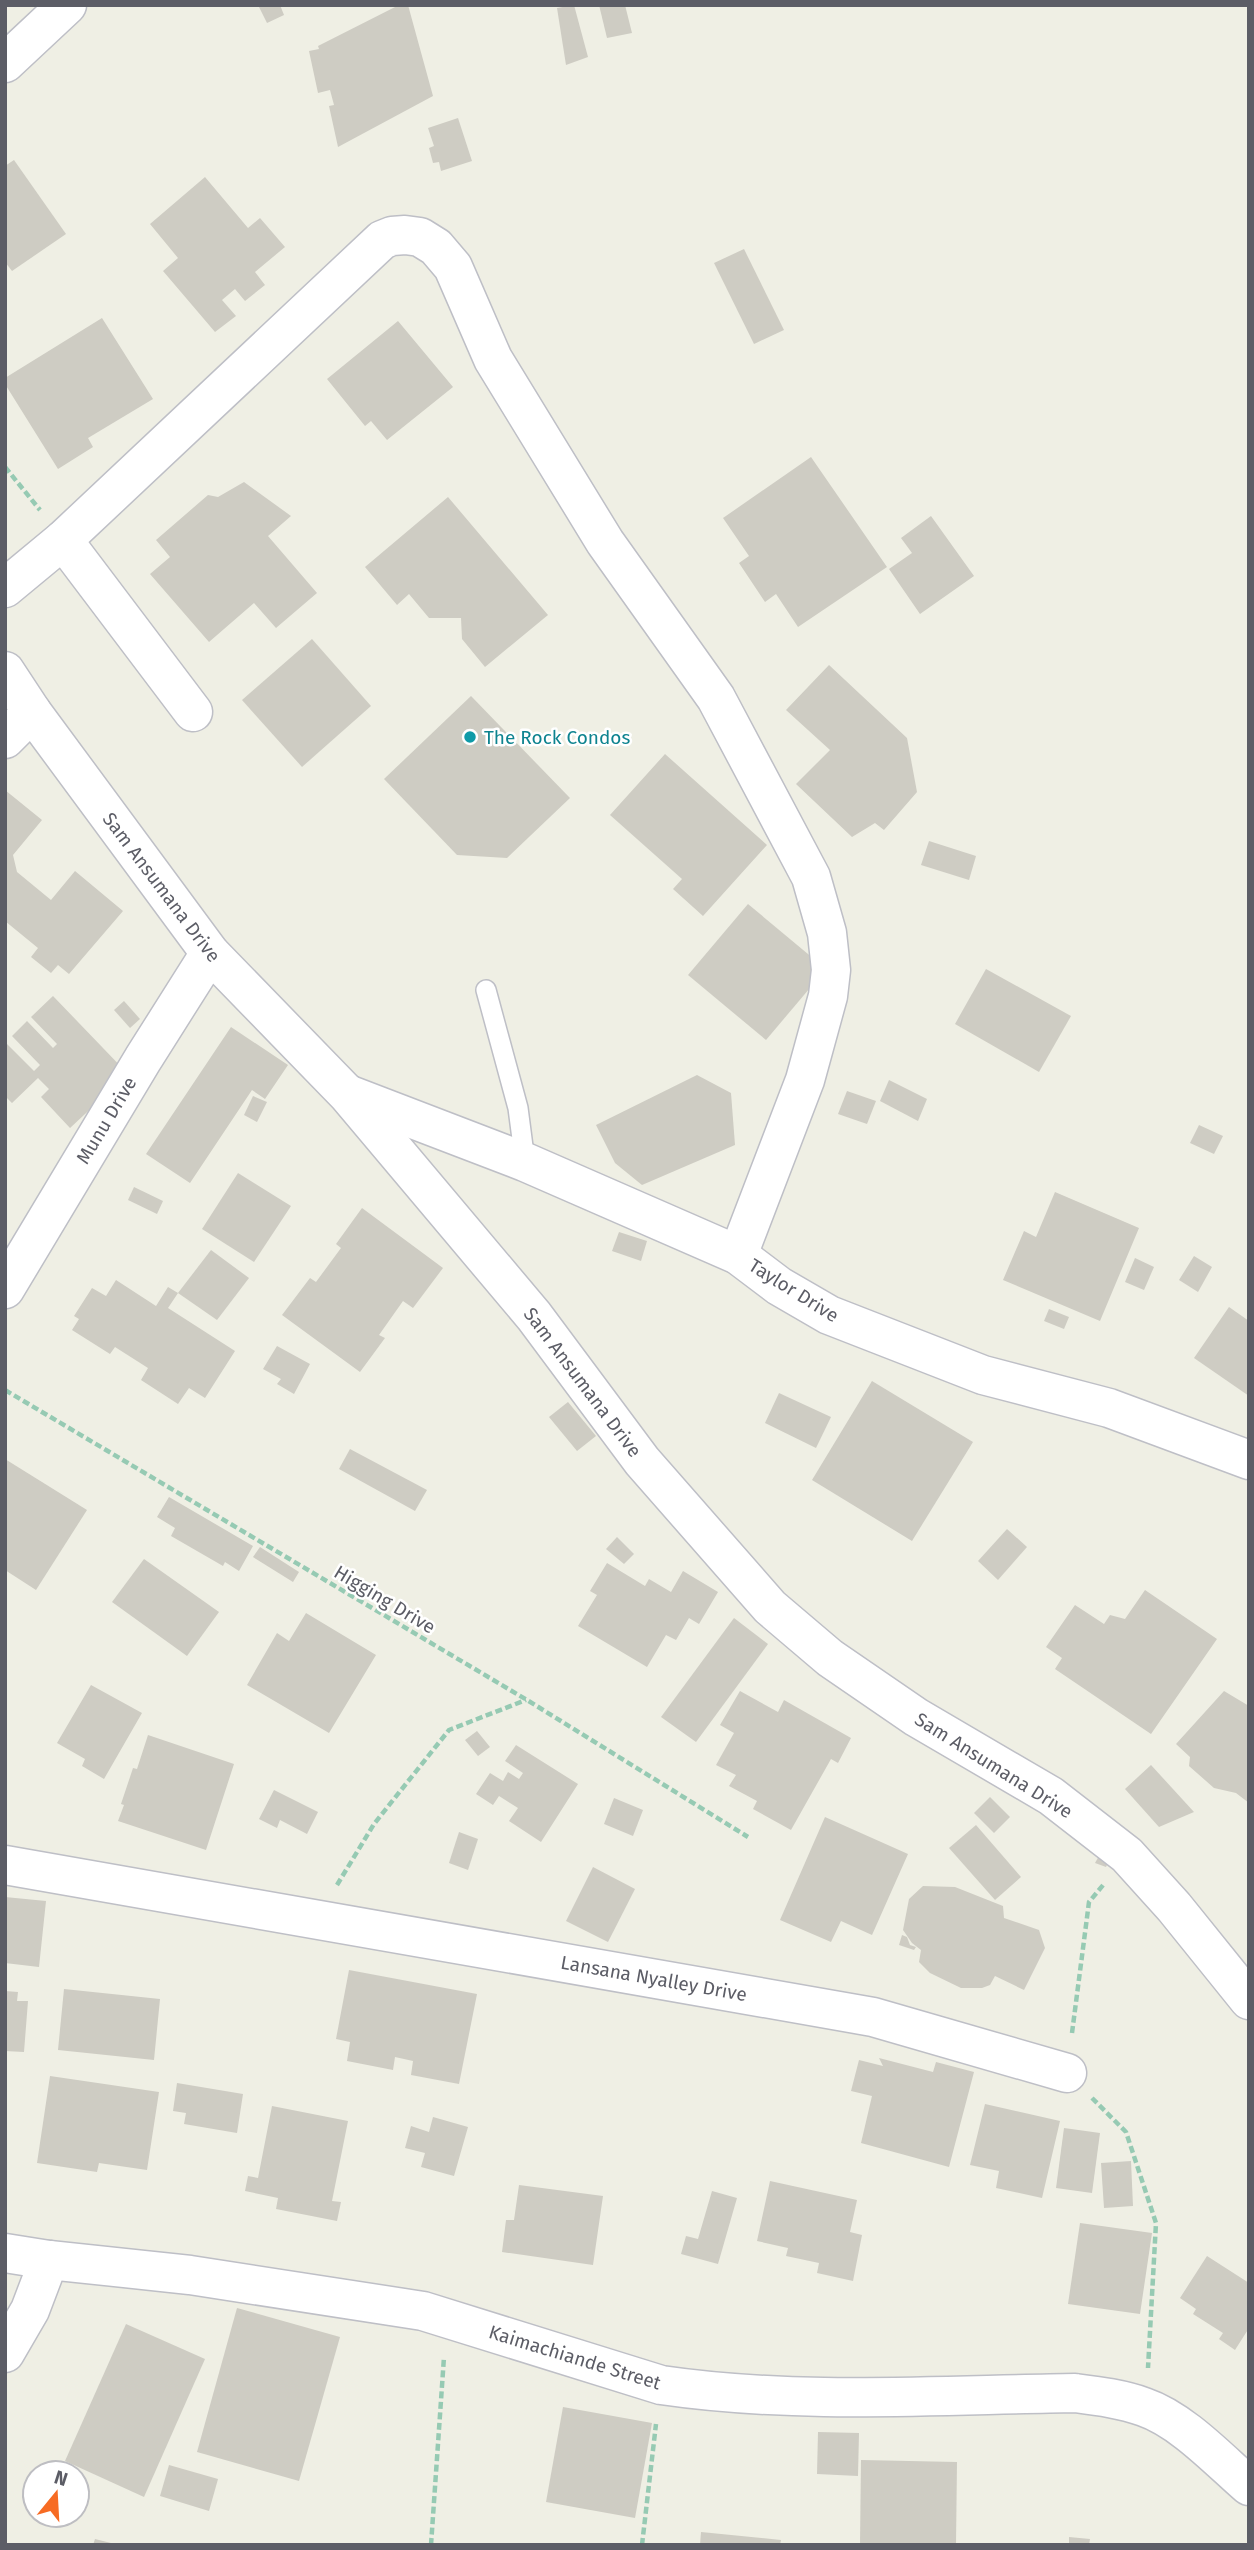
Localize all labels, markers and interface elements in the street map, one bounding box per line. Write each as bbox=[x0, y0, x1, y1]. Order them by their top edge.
place label: The Rock Condos bbox=[484, 726, 630, 749]
marker: The Rock Condos bbox=[462, 729, 478, 745]
street label: Sam Ansumana Drive bbox=[98, 808, 225, 967]
street label: Munu Drive bbox=[71, 1072, 141, 1168]
street label: Taylor Drive bbox=[744, 1254, 843, 1327]
street label: Sam Ansumana Drive bbox=[519, 1303, 646, 1462]
street label: Higging Drive bbox=[330, 1560, 440, 1639]
street label: Sam Ansumana Drive bbox=[911, 1708, 1077, 1823]
street label: Lansana Nyalley Drive bbox=[559, 1951, 749, 2006]
street label: Kaimachiande Street bbox=[486, 2320, 664, 2395]
north arrow bbox=[21, 2459, 91, 2529]
text: N bbox=[52, 2465, 71, 2491]

